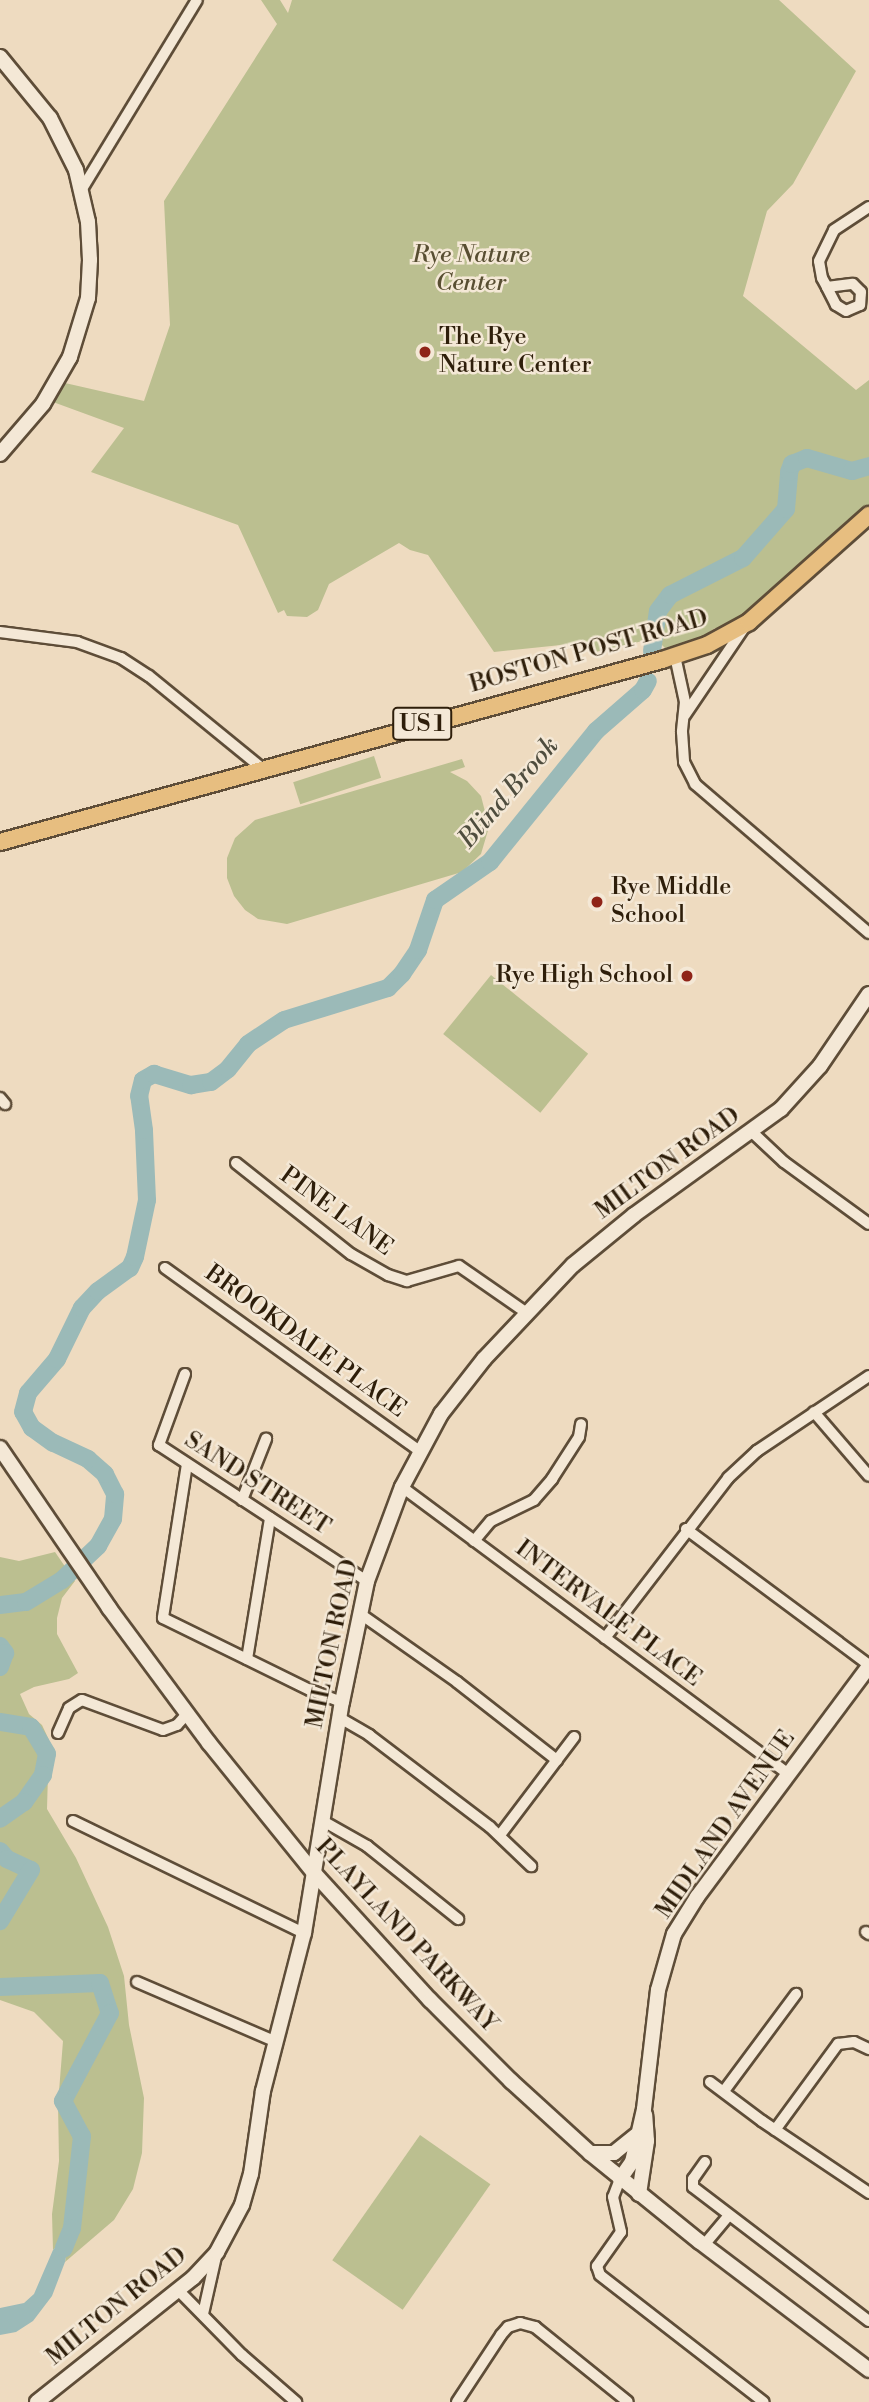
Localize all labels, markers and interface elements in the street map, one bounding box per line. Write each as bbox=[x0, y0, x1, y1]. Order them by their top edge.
park label: Rye Nature Center bbox=[412, 242, 530, 298]
place label: The Rye Nature Center bbox=[439, 324, 592, 380]
marker: The Rye Nature Center bbox=[417, 344, 433, 360]
street label: BOSTON POST ROAD bbox=[467, 604, 711, 700]
road number: US 1 bbox=[390, 704, 453, 744]
water label: Blind Brook bbox=[452, 731, 566, 855]
place label: Rye Middle School bbox=[611, 874, 731, 930]
marker: Rye Middle School bbox=[589, 894, 605, 910]
place label: Rye High School bbox=[495, 962, 673, 990]
marker: Rye High School bbox=[679, 968, 695, 984]
street label: MILTON ROAD bbox=[590, 1102, 746, 1226]
street label: PINE LANE bbox=[274, 1161, 398, 1263]
street label: BROOKDALE PLACE bbox=[199, 1260, 411, 1424]
street label: SAND STREET bbox=[179, 1426, 335, 1542]
street label: INTERVALE PLACE bbox=[509, 1535, 707, 1693]
street label: MILTON ROAD bbox=[301, 1557, 365, 1731]
street label: MIDLAND AVENUE bbox=[650, 1725, 802, 1925]
street label: PLAYLAND PARKWAY bbox=[309, 1833, 503, 2039]
street label: MILTON ROAD bbox=[41, 2242, 193, 2372]

